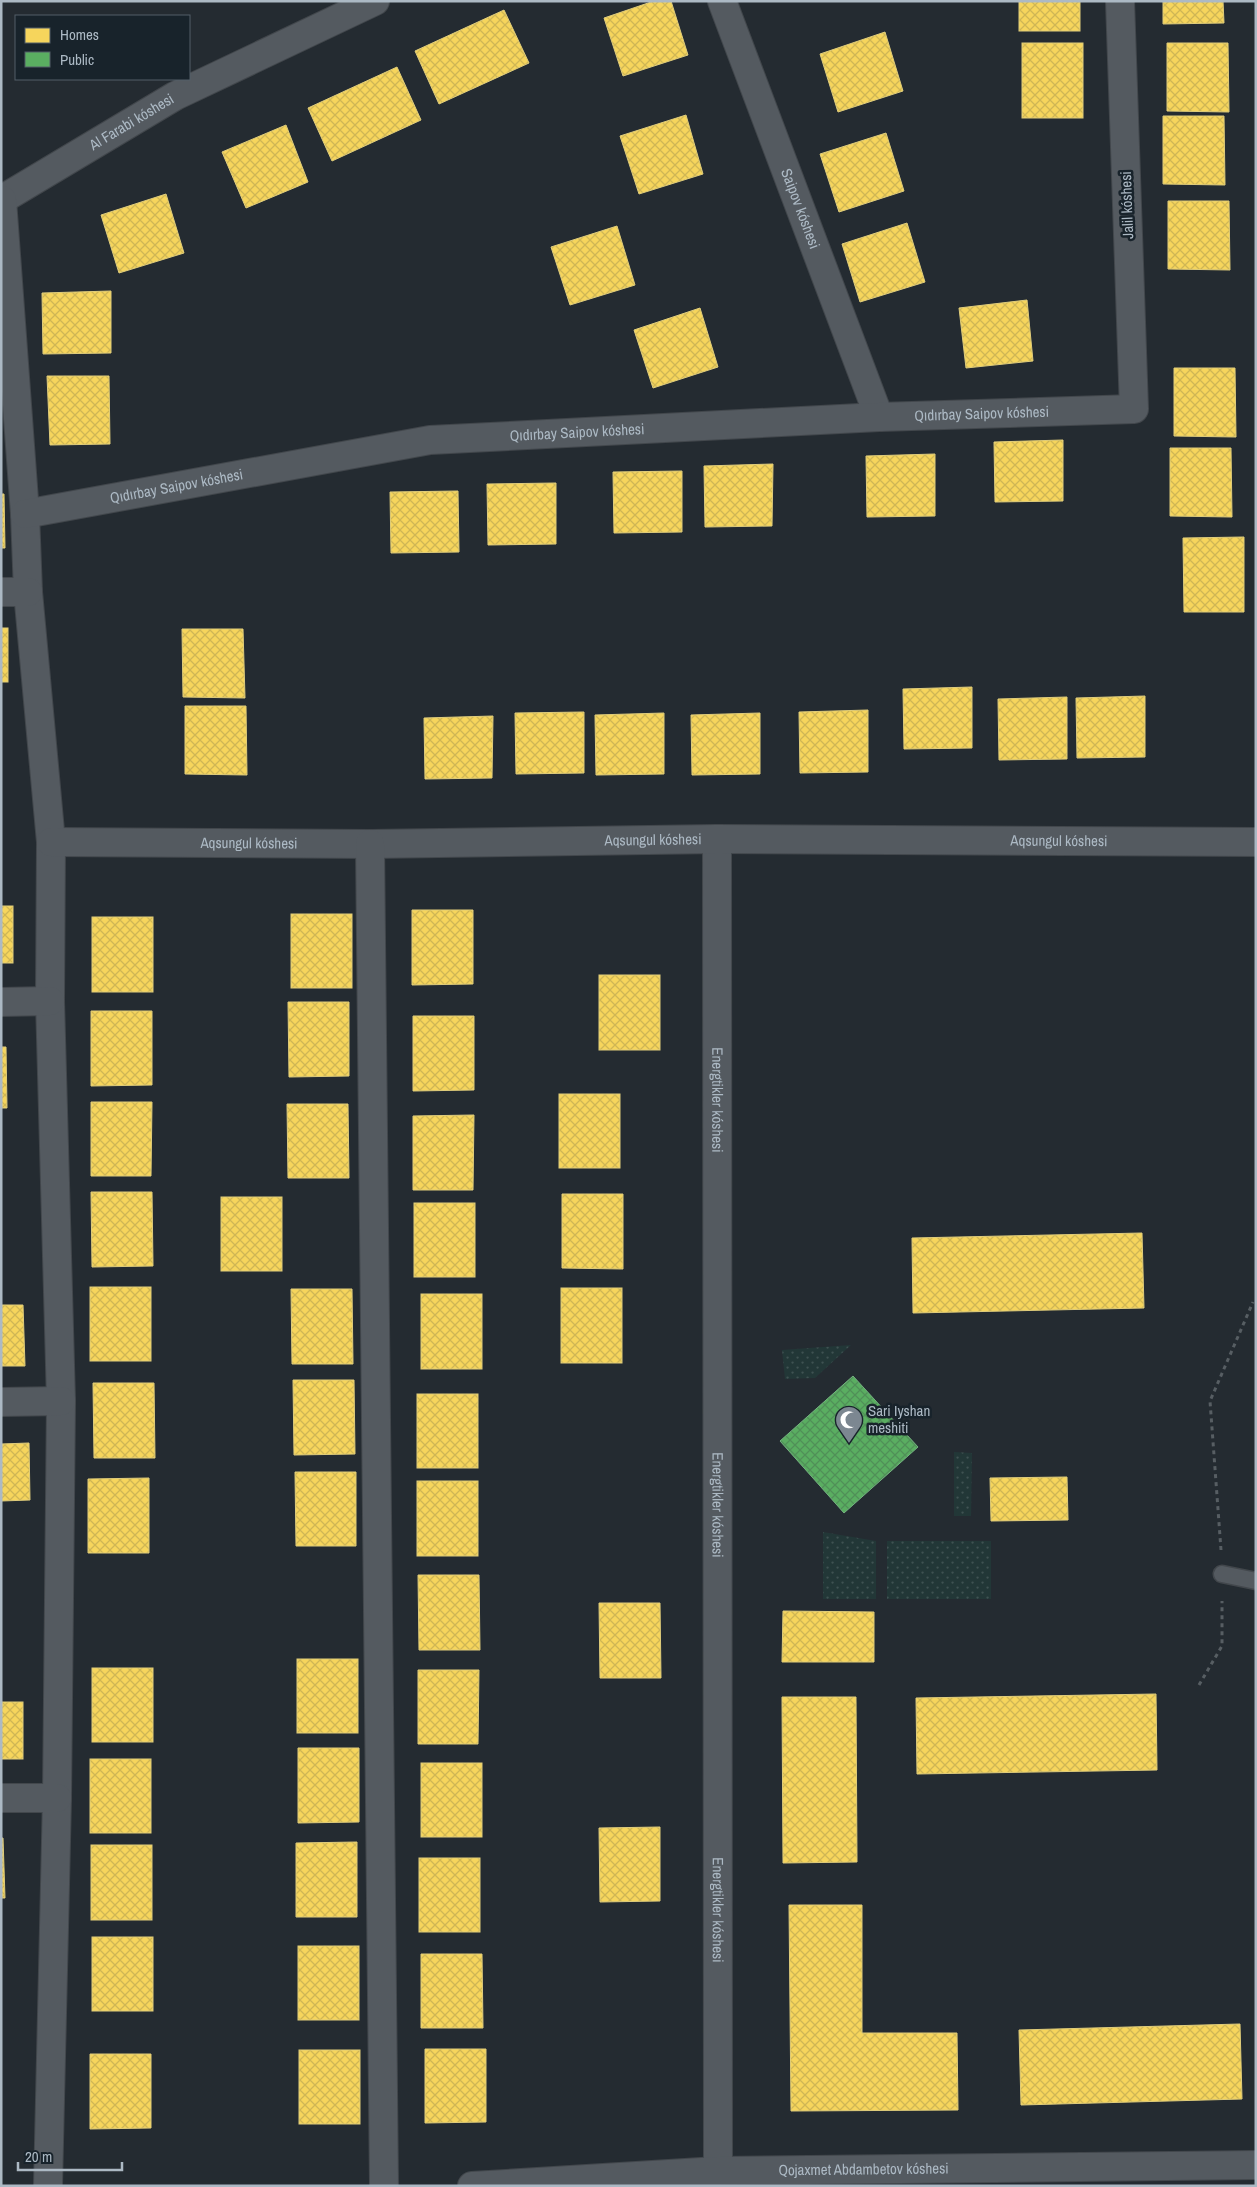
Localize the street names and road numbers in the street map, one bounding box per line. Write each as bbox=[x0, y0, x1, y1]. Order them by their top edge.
street label: Al Farabi kóshesi bbox=[84, 88, 177, 156]
street label: Saipov kóshesi bbox=[776, 165, 826, 252]
street label: Jalil kóshesi bbox=[1115, 171, 1138, 239]
street label: Qıdırbay Saipov kóshesi bbox=[914, 401, 1049, 426]
street label: Qıdırbay Saipov kóshesi bbox=[509, 418, 645, 446]
street label: Qıdırbay Saipov kóshesi bbox=[108, 463, 245, 508]
street label: Aqsungul kóshesi bbox=[603, 828, 702, 851]
street label: Aqsungul kóshesi bbox=[1009, 830, 1108, 851]
street label: Aqsungul kóshesi bbox=[199, 832, 298, 854]
street label: Energtikler kóshesi bbox=[707, 1047, 728, 1153]
street label: Energtikler kóshesi bbox=[707, 1452, 729, 1558]
street label: Energtikler kóshesi bbox=[708, 1857, 729, 1963]
street label: Qojaxmet Abdambetov kóshesi bbox=[778, 2157, 949, 2180]

